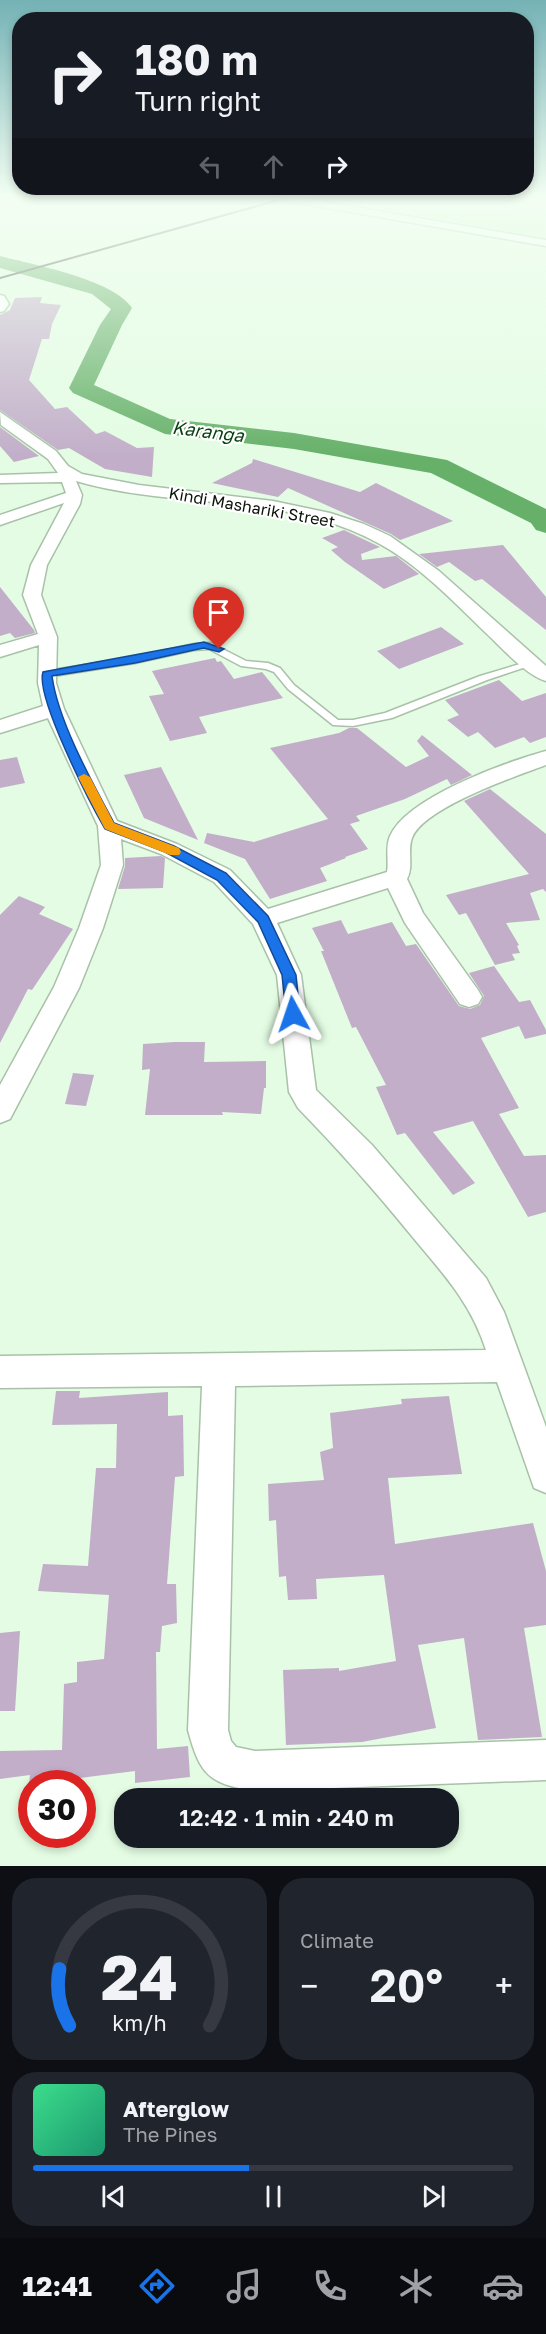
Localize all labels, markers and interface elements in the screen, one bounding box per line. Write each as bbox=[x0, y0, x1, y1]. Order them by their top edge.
text: 180 m bbox=[135, 34, 258, 84]
icon: right bbox=[36, 36, 114, 114]
text: Turn right bbox=[135, 85, 261, 117]
icon: left bbox=[194, 150, 227, 183]
icon: ahead bbox=[257, 150, 290, 183]
icon: right bbox=[320, 150, 353, 183]
water label: Karanga bbox=[171, 416, 246, 446]
street label: Kindi Mashariki Street bbox=[167, 483, 337, 531]
pin bbox=[193, 587, 244, 649]
icon: arrive bbox=[202, 596, 235, 629]
position arrow bbox=[261, 982, 325, 1046]
speed limit sign: 30 bbox=[18, 1770, 96, 1848]
text: 12:42 · 1 min · 240 m bbox=[179, 1804, 394, 1831]
text: Climate bbox=[300, 1928, 374, 1952]
text: 24 bbox=[101, 1939, 178, 2014]
text: 20° bbox=[370, 1958, 443, 2012]
text: − bbox=[300, 1966, 318, 2005]
text: + bbox=[495, 1966, 513, 2005]
text: km/h bbox=[112, 2010, 167, 2036]
text: Afterglow bbox=[123, 2095, 229, 2122]
text: The Pines bbox=[123, 2122, 217, 2146]
icon: previous bbox=[97, 2180, 130, 2213]
icon: pause bbox=[257, 2180, 290, 2213]
icon: next bbox=[417, 2180, 450, 2213]
icon: directions bbox=[136, 2265, 178, 2307]
icon: music bbox=[223, 2265, 265, 2307]
icon: phone bbox=[309, 2265, 351, 2307]
icon: climate bbox=[395, 2265, 437, 2307]
icon: car bbox=[482, 2265, 524, 2307]
text: 12:41 bbox=[22, 2270, 92, 2302]

